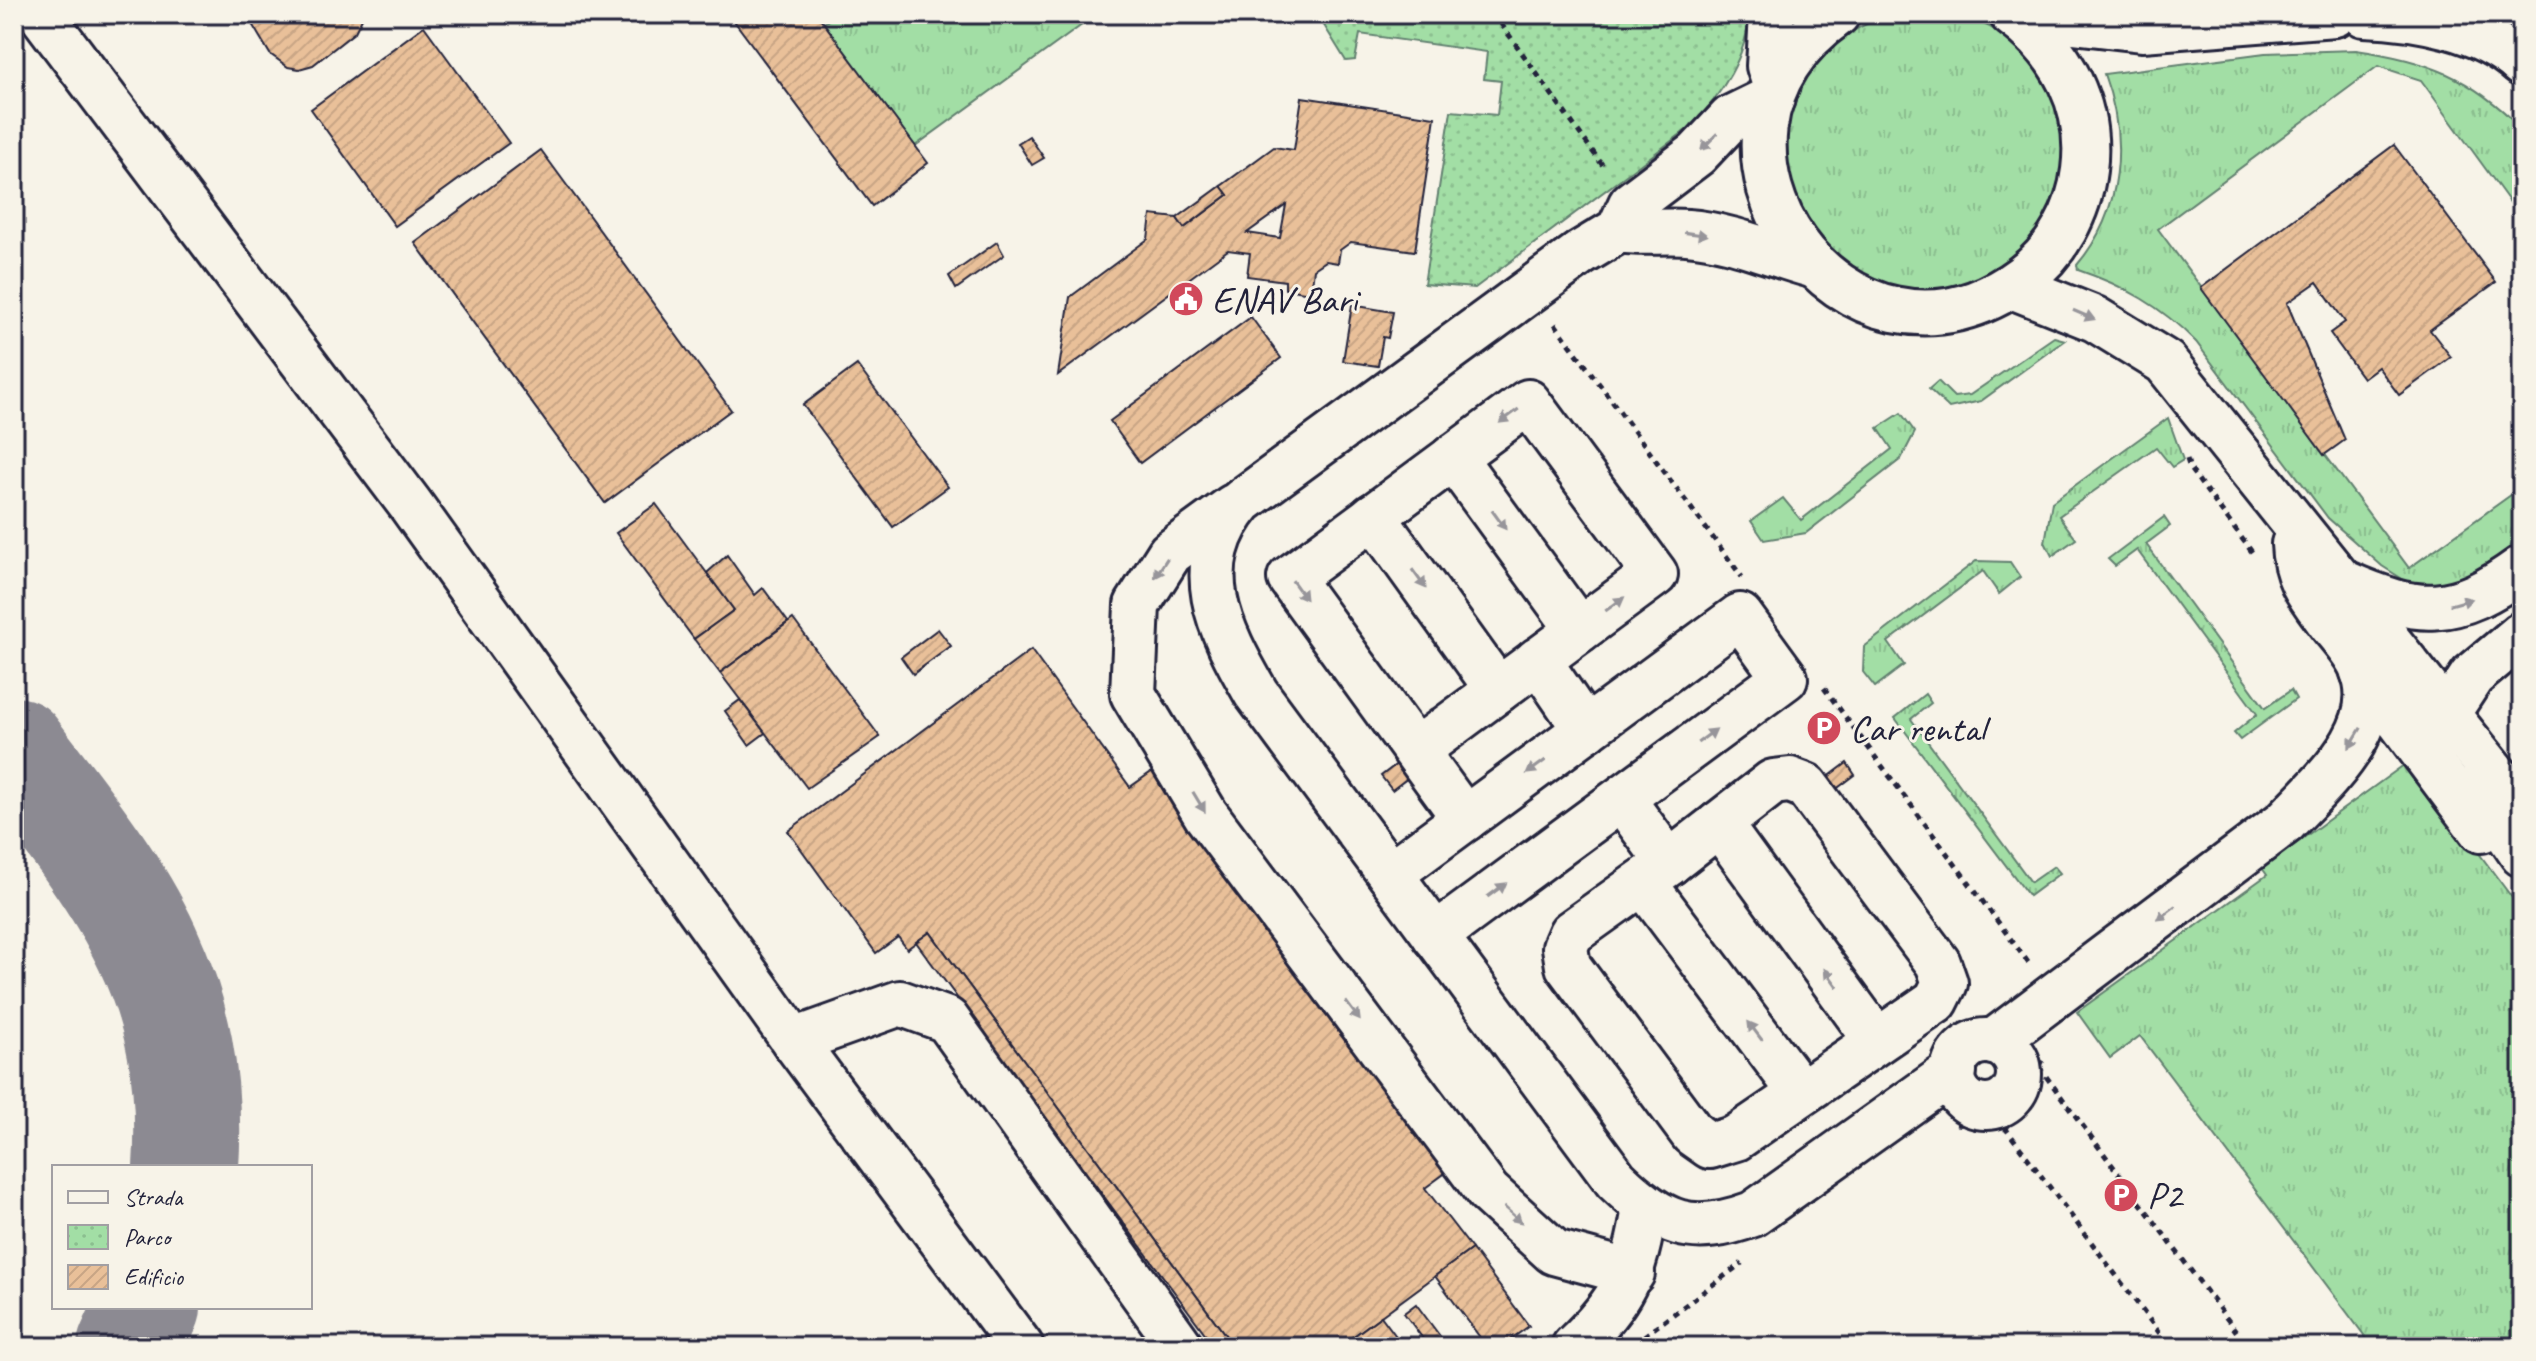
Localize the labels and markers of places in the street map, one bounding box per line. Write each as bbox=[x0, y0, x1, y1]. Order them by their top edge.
place label: ENAV Bari bbox=[1212, 276, 1361, 323]
public building icon: ENAV Bari bbox=[1167, 280, 1205, 318]
place label: Car rental bbox=[1850, 705, 1992, 752]
parking icon: Car rental bbox=[1805, 709, 1843, 747]
place label: P2 bbox=[2147, 1172, 2185, 1219]
parking icon: P2 bbox=[2102, 1176, 2140, 1214]

